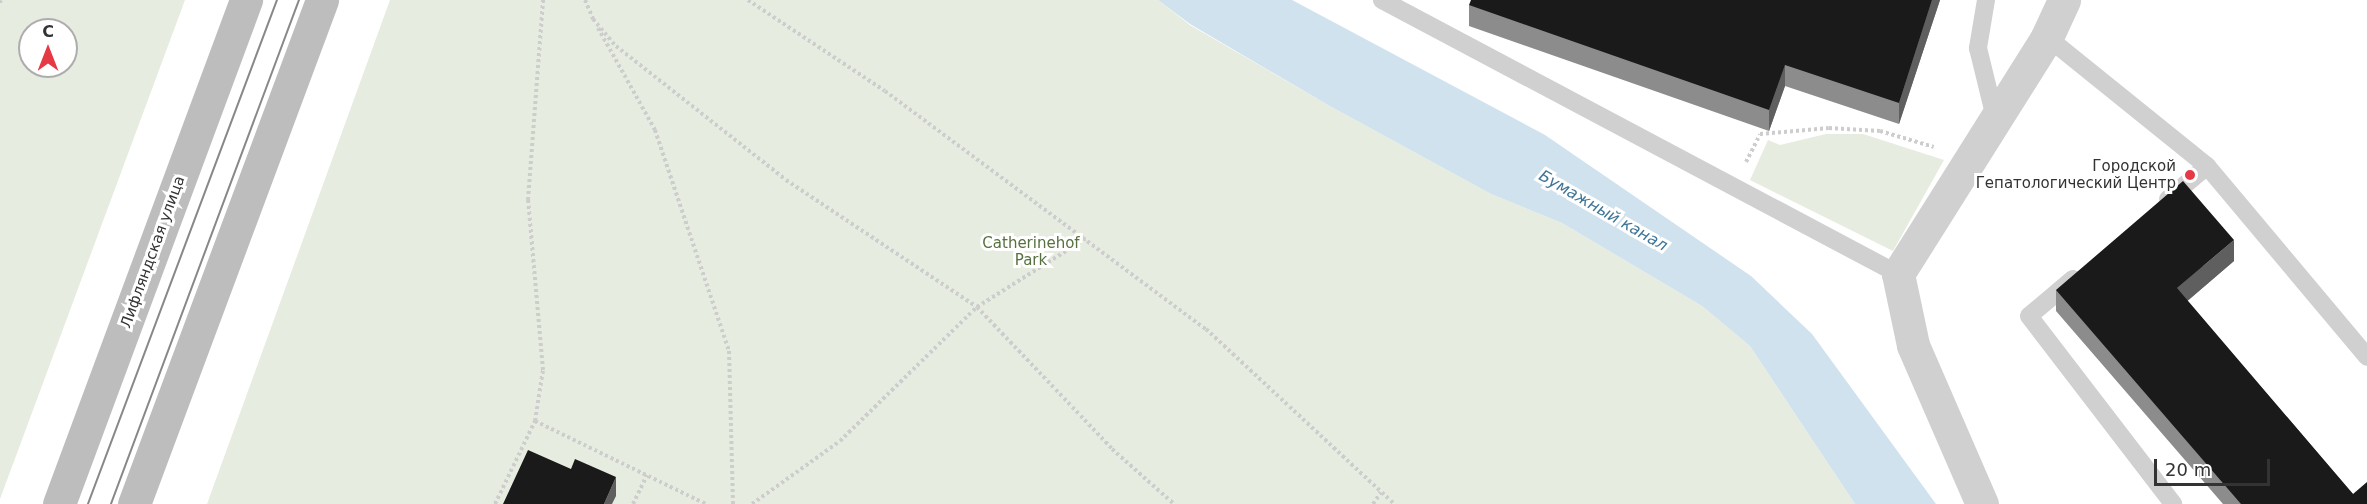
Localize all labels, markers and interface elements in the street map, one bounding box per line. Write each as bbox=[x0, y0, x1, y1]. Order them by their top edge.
north arrow bbox=[18, 18, 78, 78]
text: С bbox=[42, 22, 54, 41]
place label: Городской Гепатологический Центр bbox=[1976, 157, 2176, 192]
water label: Бумажный канал bbox=[1535, 166, 1671, 256]
marker: Городской Гепатологический Центр bbox=[2181, 166, 2199, 184]
street label: Лифляндская улица bbox=[117, 173, 189, 331]
park label: Catherinehof Park bbox=[982, 234, 1080, 269]
scale bar bbox=[2157, 447, 2272, 485]
text: 20 m bbox=[2165, 459, 2211, 480]

